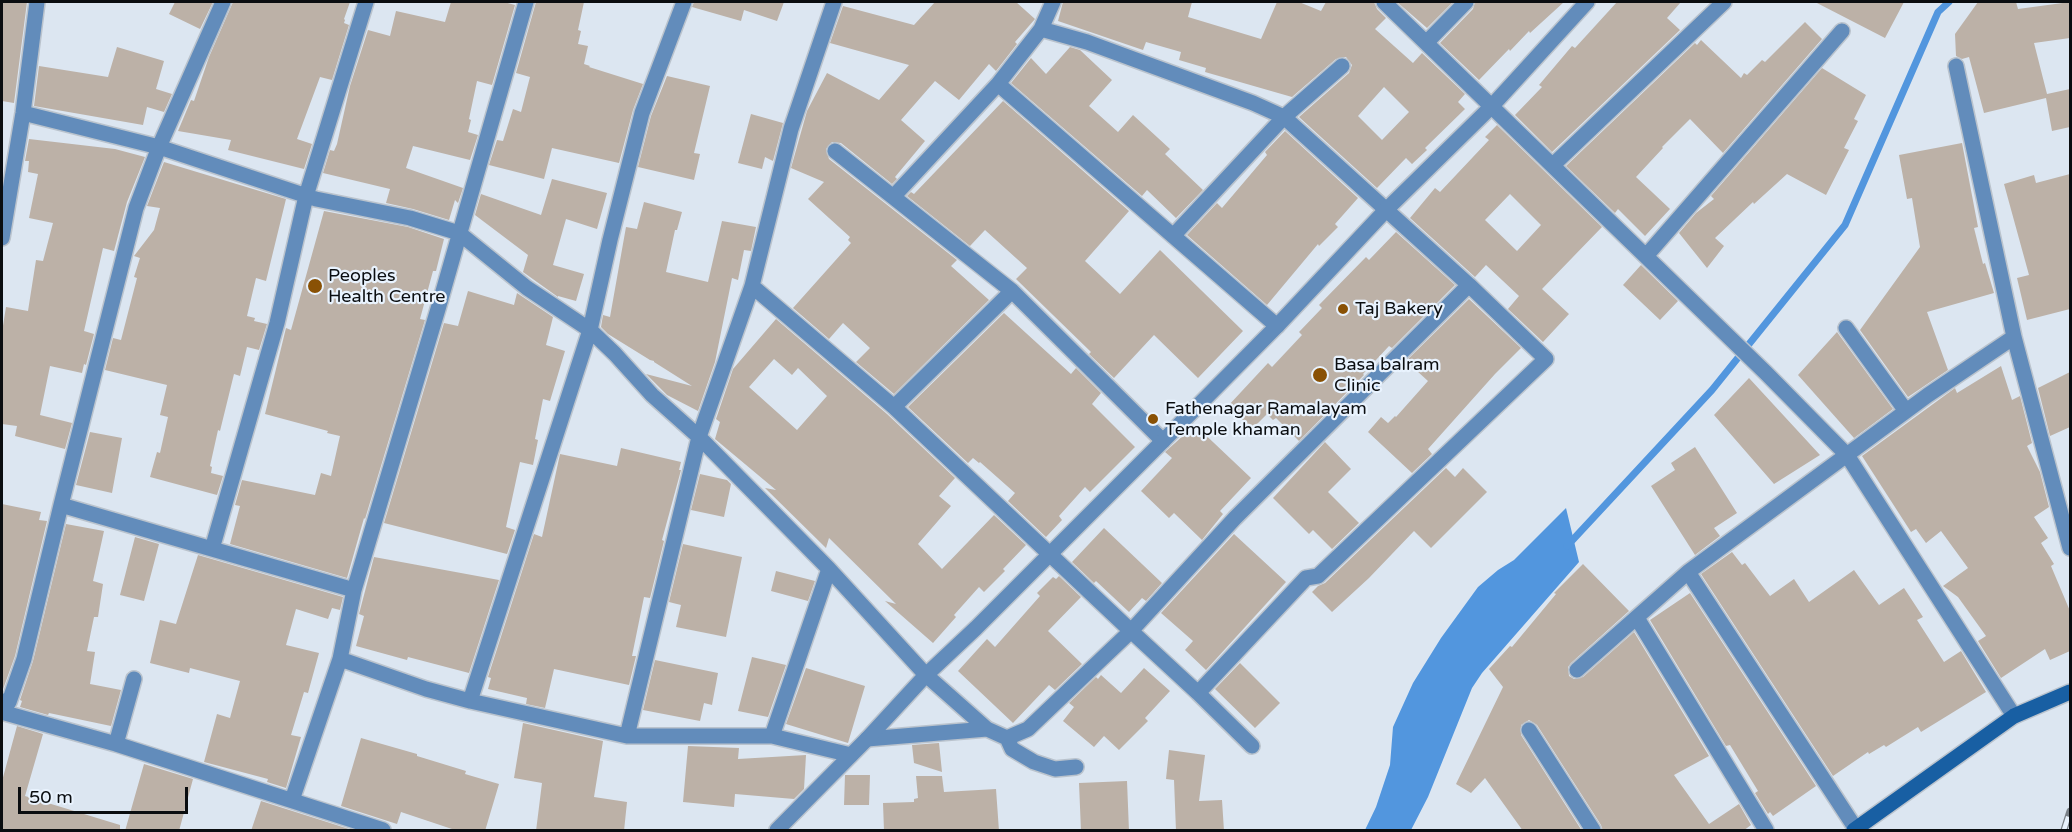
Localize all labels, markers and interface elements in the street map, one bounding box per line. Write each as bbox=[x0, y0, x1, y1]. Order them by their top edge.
place label: Peoples Health Centre bbox=[328, 265, 445, 308]
marker: Peoples Health Centre bbox=[306, 277, 324, 295]
place label: Taj Bakery bbox=[1355, 298, 1443, 320]
marker: Taj Bakery bbox=[1336, 302, 1350, 316]
place label: Basa balram Clinic bbox=[1334, 354, 1440, 397]
marker: Basa balram Clinic bbox=[1311, 366, 1329, 384]
place label: Fathenagar Ramalayam Temple khaman bbox=[1165, 398, 1367, 440]
marker: Fathenagar Ramalayam Temple khaman bbox=[1146, 412, 1160, 426]
scale bar bbox=[21, 775, 190, 813]
text: 50 m bbox=[29, 786, 73, 808]

